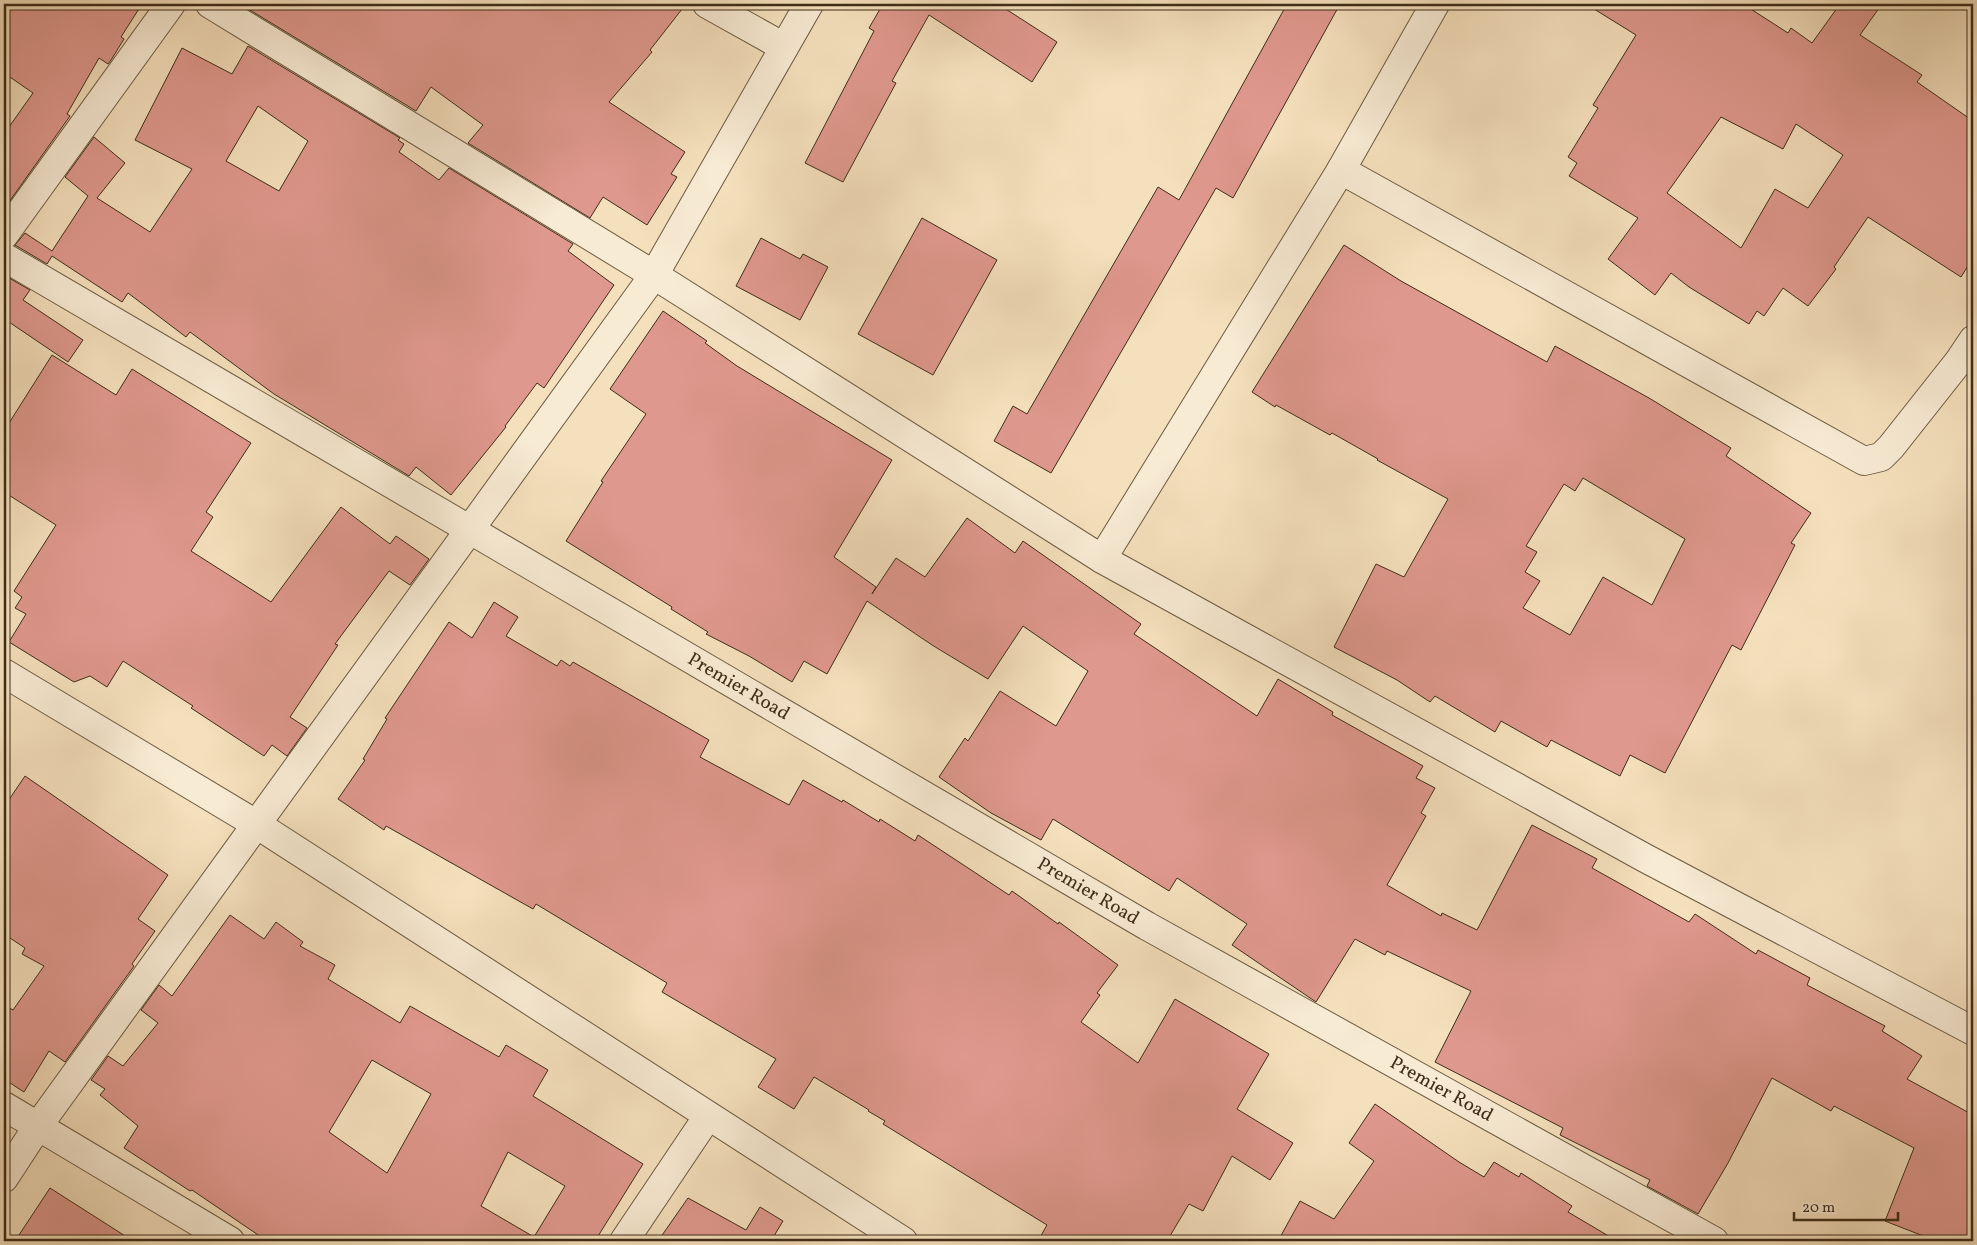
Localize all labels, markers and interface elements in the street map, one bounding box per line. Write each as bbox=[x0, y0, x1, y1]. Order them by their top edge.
street label: Premier Road bbox=[683, 647, 794, 727]
street label: Premier Road bbox=[1032, 851, 1144, 932]
street label: Premier Road bbox=[1385, 1050, 1498, 1129]
scale bar bbox=[1794, 1190, 1898, 1222]
text: 20 m bbox=[1802, 1198, 1835, 1219]

